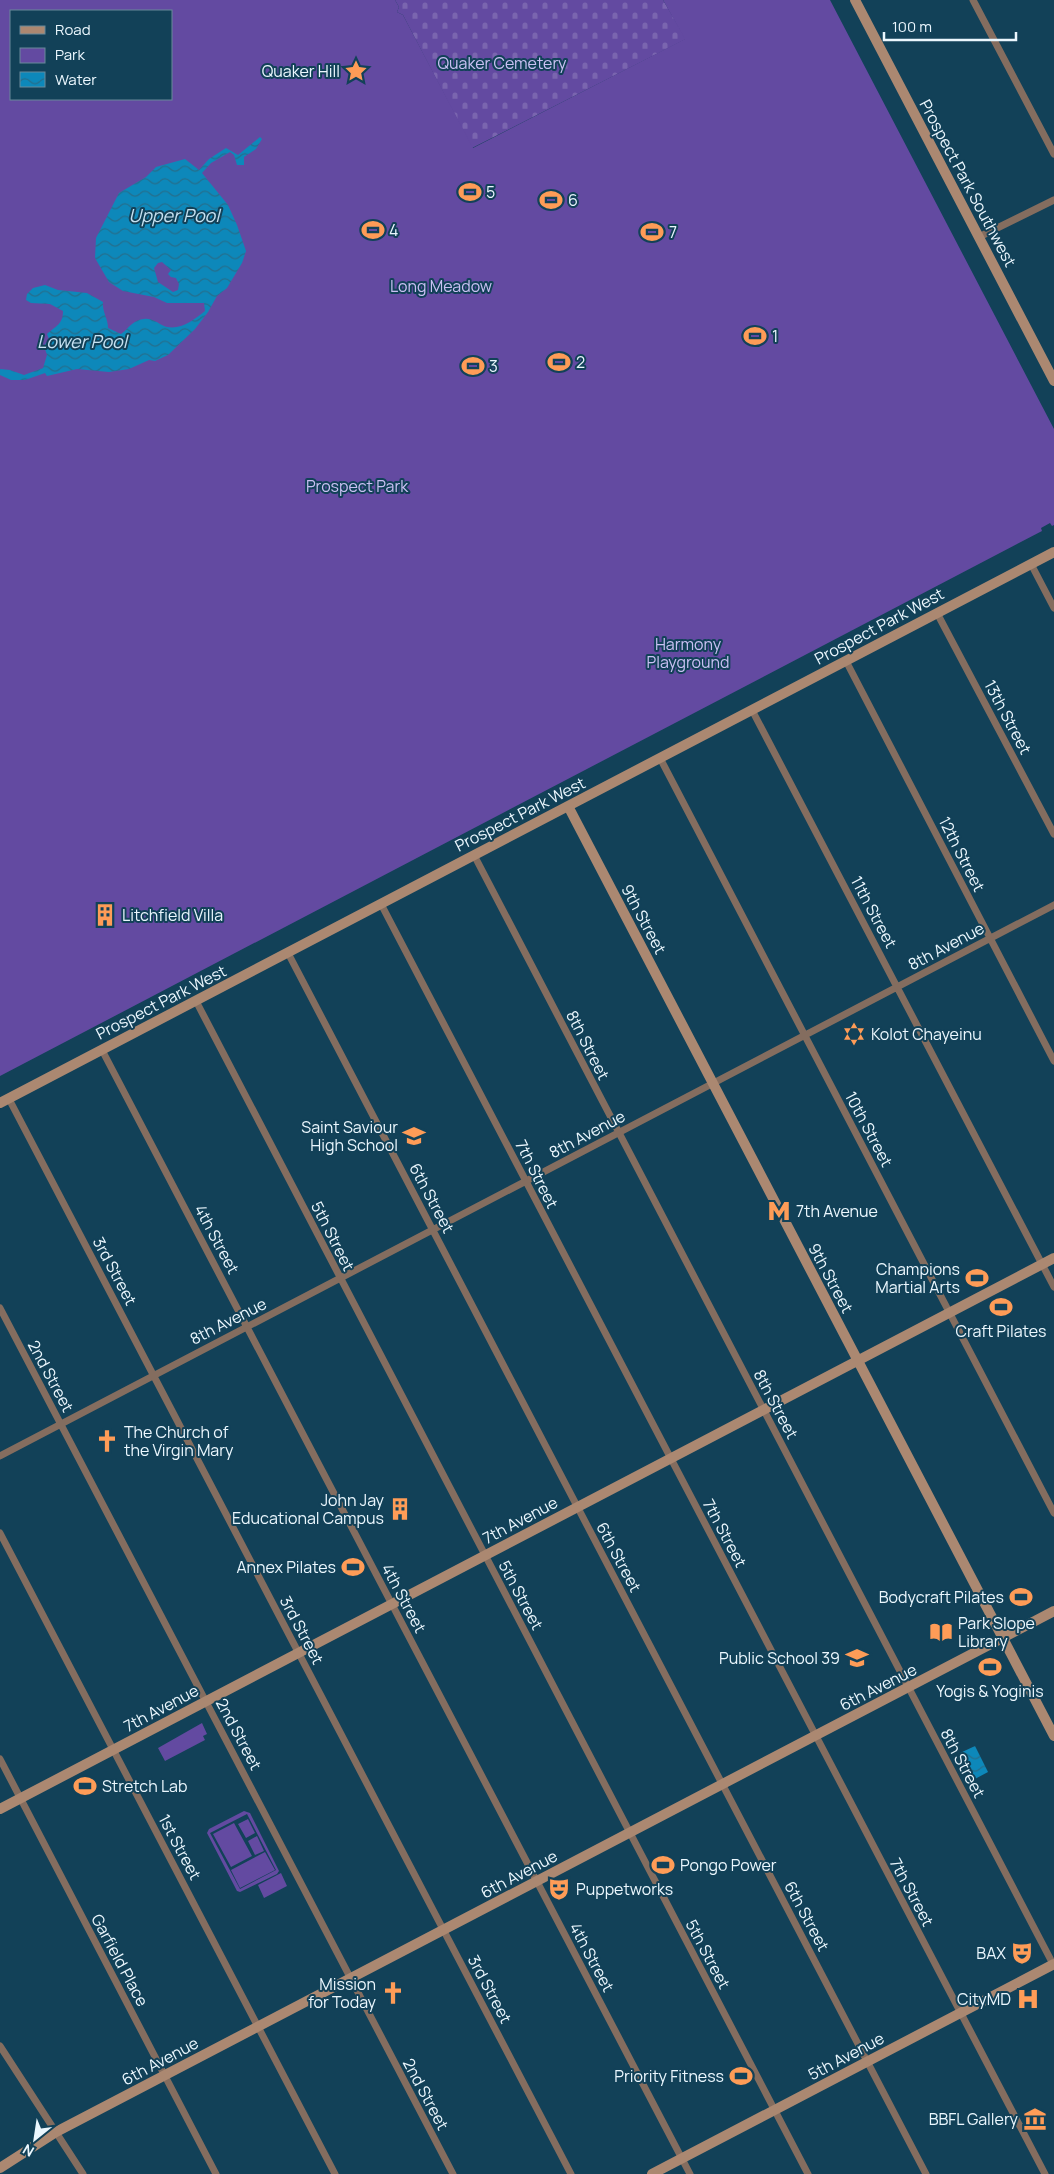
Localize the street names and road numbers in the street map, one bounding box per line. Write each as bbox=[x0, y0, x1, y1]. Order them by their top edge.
street label: Prospect Park Southwest bbox=[915, 96, 1021, 270]
street label: Prospect Park West bbox=[810, 583, 948, 669]
street label: 13th Street bbox=[979, 676, 1037, 758]
street label: Prospect Park West bbox=[451, 772, 589, 856]
street label: 12th Street bbox=[934, 813, 990, 895]
street label: 11th Street bbox=[846, 872, 902, 952]
street label: 9th Street bbox=[616, 880, 672, 958]
street label: 8th Avenue bbox=[904, 917, 988, 975]
street label: Prospect Park West bbox=[92, 960, 230, 1044]
street label: 8th Street bbox=[561, 1006, 615, 1084]
street label: 10th Street bbox=[840, 1088, 898, 1170]
street label: 8th Avenue bbox=[545, 1105, 629, 1163]
street label: 7th Street bbox=[510, 1136, 564, 1212]
street label: 6th Street bbox=[404, 1159, 460, 1237]
street label: 5th Street bbox=[306, 1197, 360, 1275]
street label: 4th Street bbox=[190, 1200, 244, 1278]
street label: 3rd Street bbox=[88, 1233, 142, 1309]
street label: 9th Street bbox=[803, 1239, 859, 1317]
street label: 8th Avenue bbox=[186, 1292, 270, 1350]
street label: 2nd Street bbox=[23, 1336, 79, 1416]
street label: 8th Street bbox=[749, 1366, 803, 1442]
street label: 7th Avenue bbox=[479, 1491, 561, 1549]
street label: 7th Street bbox=[698, 1495, 752, 1571]
street label: 6th Street bbox=[591, 1518, 647, 1596]
street label: 5th Street bbox=[494, 1557, 548, 1633]
street label: 4th Street bbox=[377, 1559, 431, 1637]
street label: 3rd Street bbox=[275, 1592, 329, 1668]
street label: 6th Avenue bbox=[836, 1658, 920, 1716]
street label: 7th Avenue bbox=[120, 1679, 202, 1737]
street label: 2nd Street bbox=[211, 1694, 267, 1774]
street label: 8th Street bbox=[936, 1725, 990, 1801]
street label: 1st Street bbox=[154, 1810, 206, 1884]
street label: 6th Avenue bbox=[477, 1845, 561, 1903]
street label: 7th Street bbox=[885, 1854, 939, 1930]
street label: 6th Street bbox=[779, 1877, 835, 1955]
street label: Garfield Place bbox=[86, 1910, 154, 2010]
street label: 5th Street bbox=[681, 1916, 735, 1992]
street label: 4th Street bbox=[565, 1918, 619, 1996]
street label: 3rd Street bbox=[463, 1951, 517, 2027]
street label: 5th Avenue bbox=[804, 2027, 888, 2085]
street label: 6th Avenue bbox=[118, 2032, 202, 2090]
street label: 2nd Street bbox=[398, 2054, 454, 2134]

